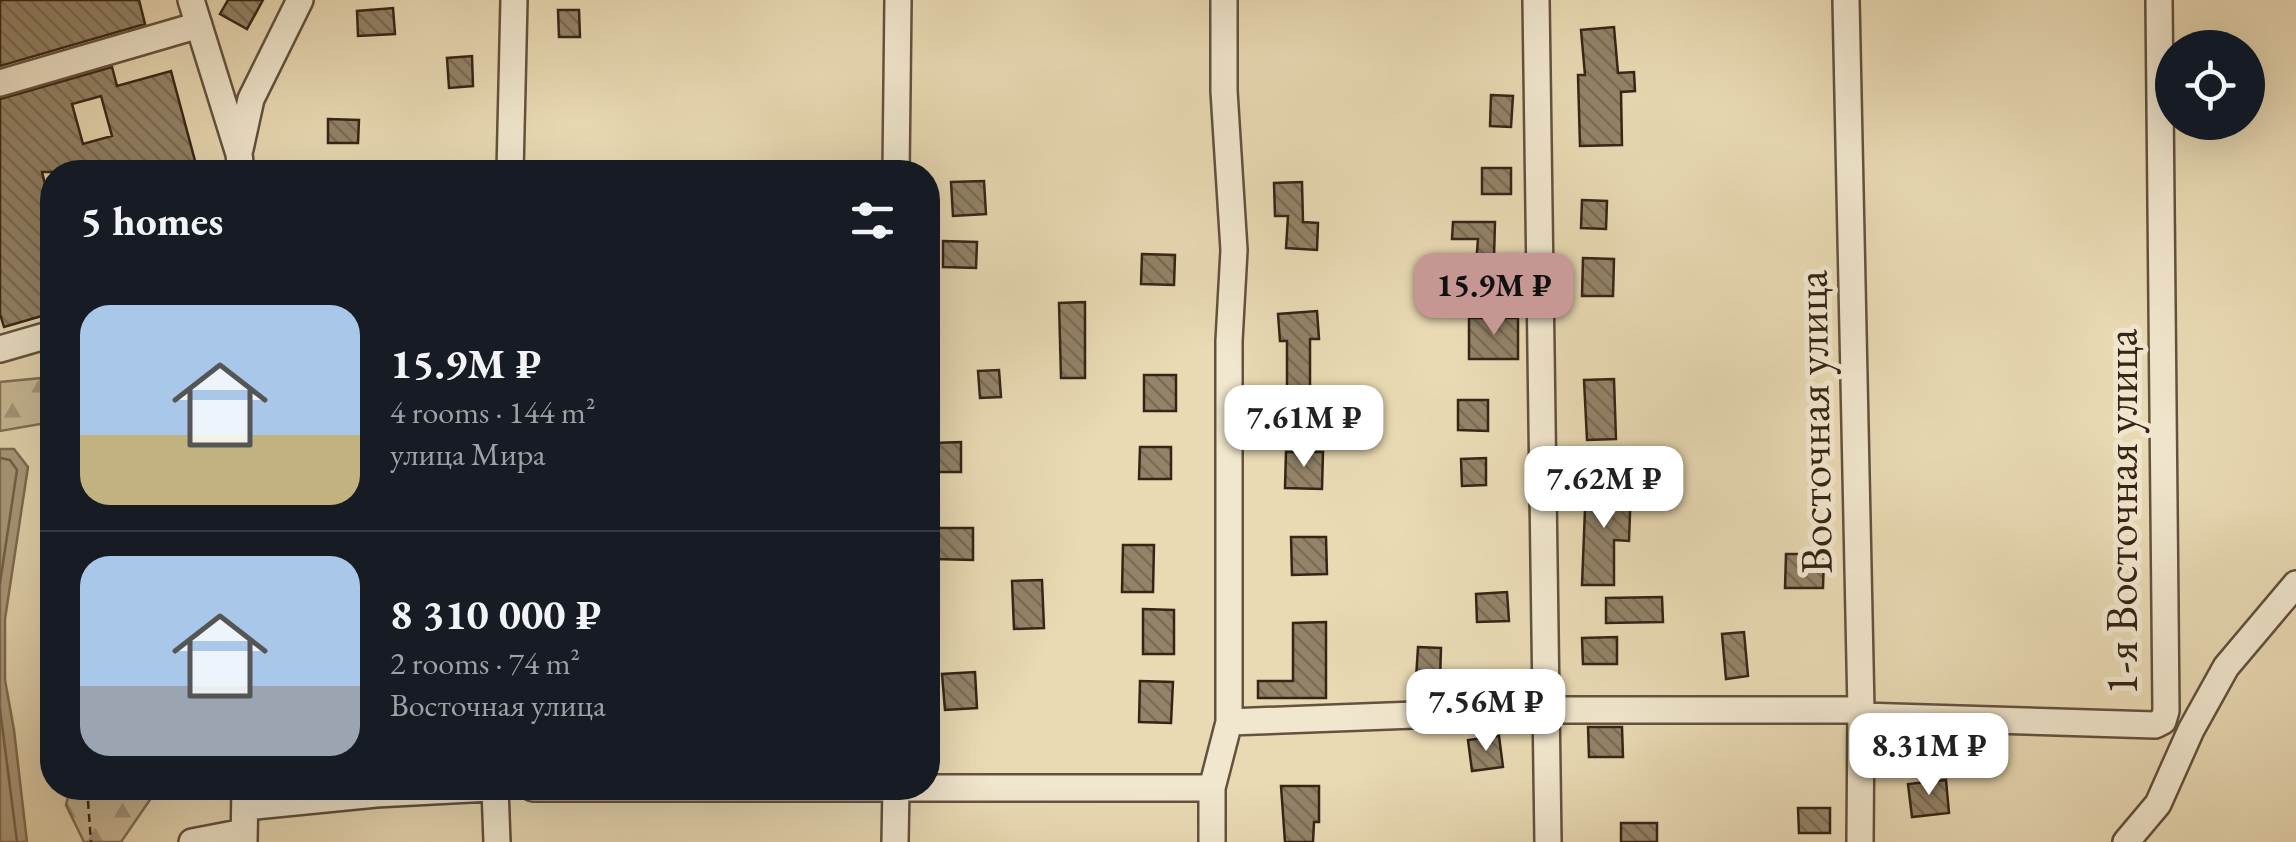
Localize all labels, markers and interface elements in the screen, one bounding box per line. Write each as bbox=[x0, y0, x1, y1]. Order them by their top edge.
map controls bbox=[2155, 30, 2265, 140]
button: locate bbox=[2155, 30, 2265, 140]
text: 5 homes bbox=[80, 193, 223, 248]
icon: filters bbox=[845, 193, 900, 248]
pin: 15.9M ₽ bbox=[1402, 253, 1586, 338]
text: 15.9M ₽ bbox=[1436, 264, 1552, 306]
street label: Восточная улица bbox=[1781, 270, 1845, 574]
street label: 1-я Восточная улица bbox=[2092, 329, 2150, 695]
text: 15.9M ₽ bbox=[390, 336, 541, 391]
icon: home bbox=[160, 345, 280, 465]
pin: 7.61M ₽ bbox=[1212, 385, 1396, 470]
text: 4 rooms · 144 m² bbox=[390, 391, 596, 433]
text: 7.61M ₽ bbox=[1246, 396, 1362, 438]
text: улица Мира bbox=[390, 433, 546, 475]
pin: 7.62M ₽ bbox=[1512, 446, 1696, 531]
text: 7.62M ₽ bbox=[1546, 457, 1662, 499]
text: 8 310 000 ₽ bbox=[390, 587, 601, 642]
icon: home bbox=[160, 596, 280, 716]
text: 2 rooms · 74 m² bbox=[390, 642, 580, 684]
pin: 7.56M ₽ bbox=[1394, 669, 1578, 754]
text: 7.56M ₽ bbox=[1428, 680, 1544, 722]
text: Восточная улица bbox=[390, 684, 606, 726]
pin: 8.31M ₽ bbox=[1837, 713, 2021, 798]
text: 8.31M ₽ bbox=[1871, 724, 1987, 766]

